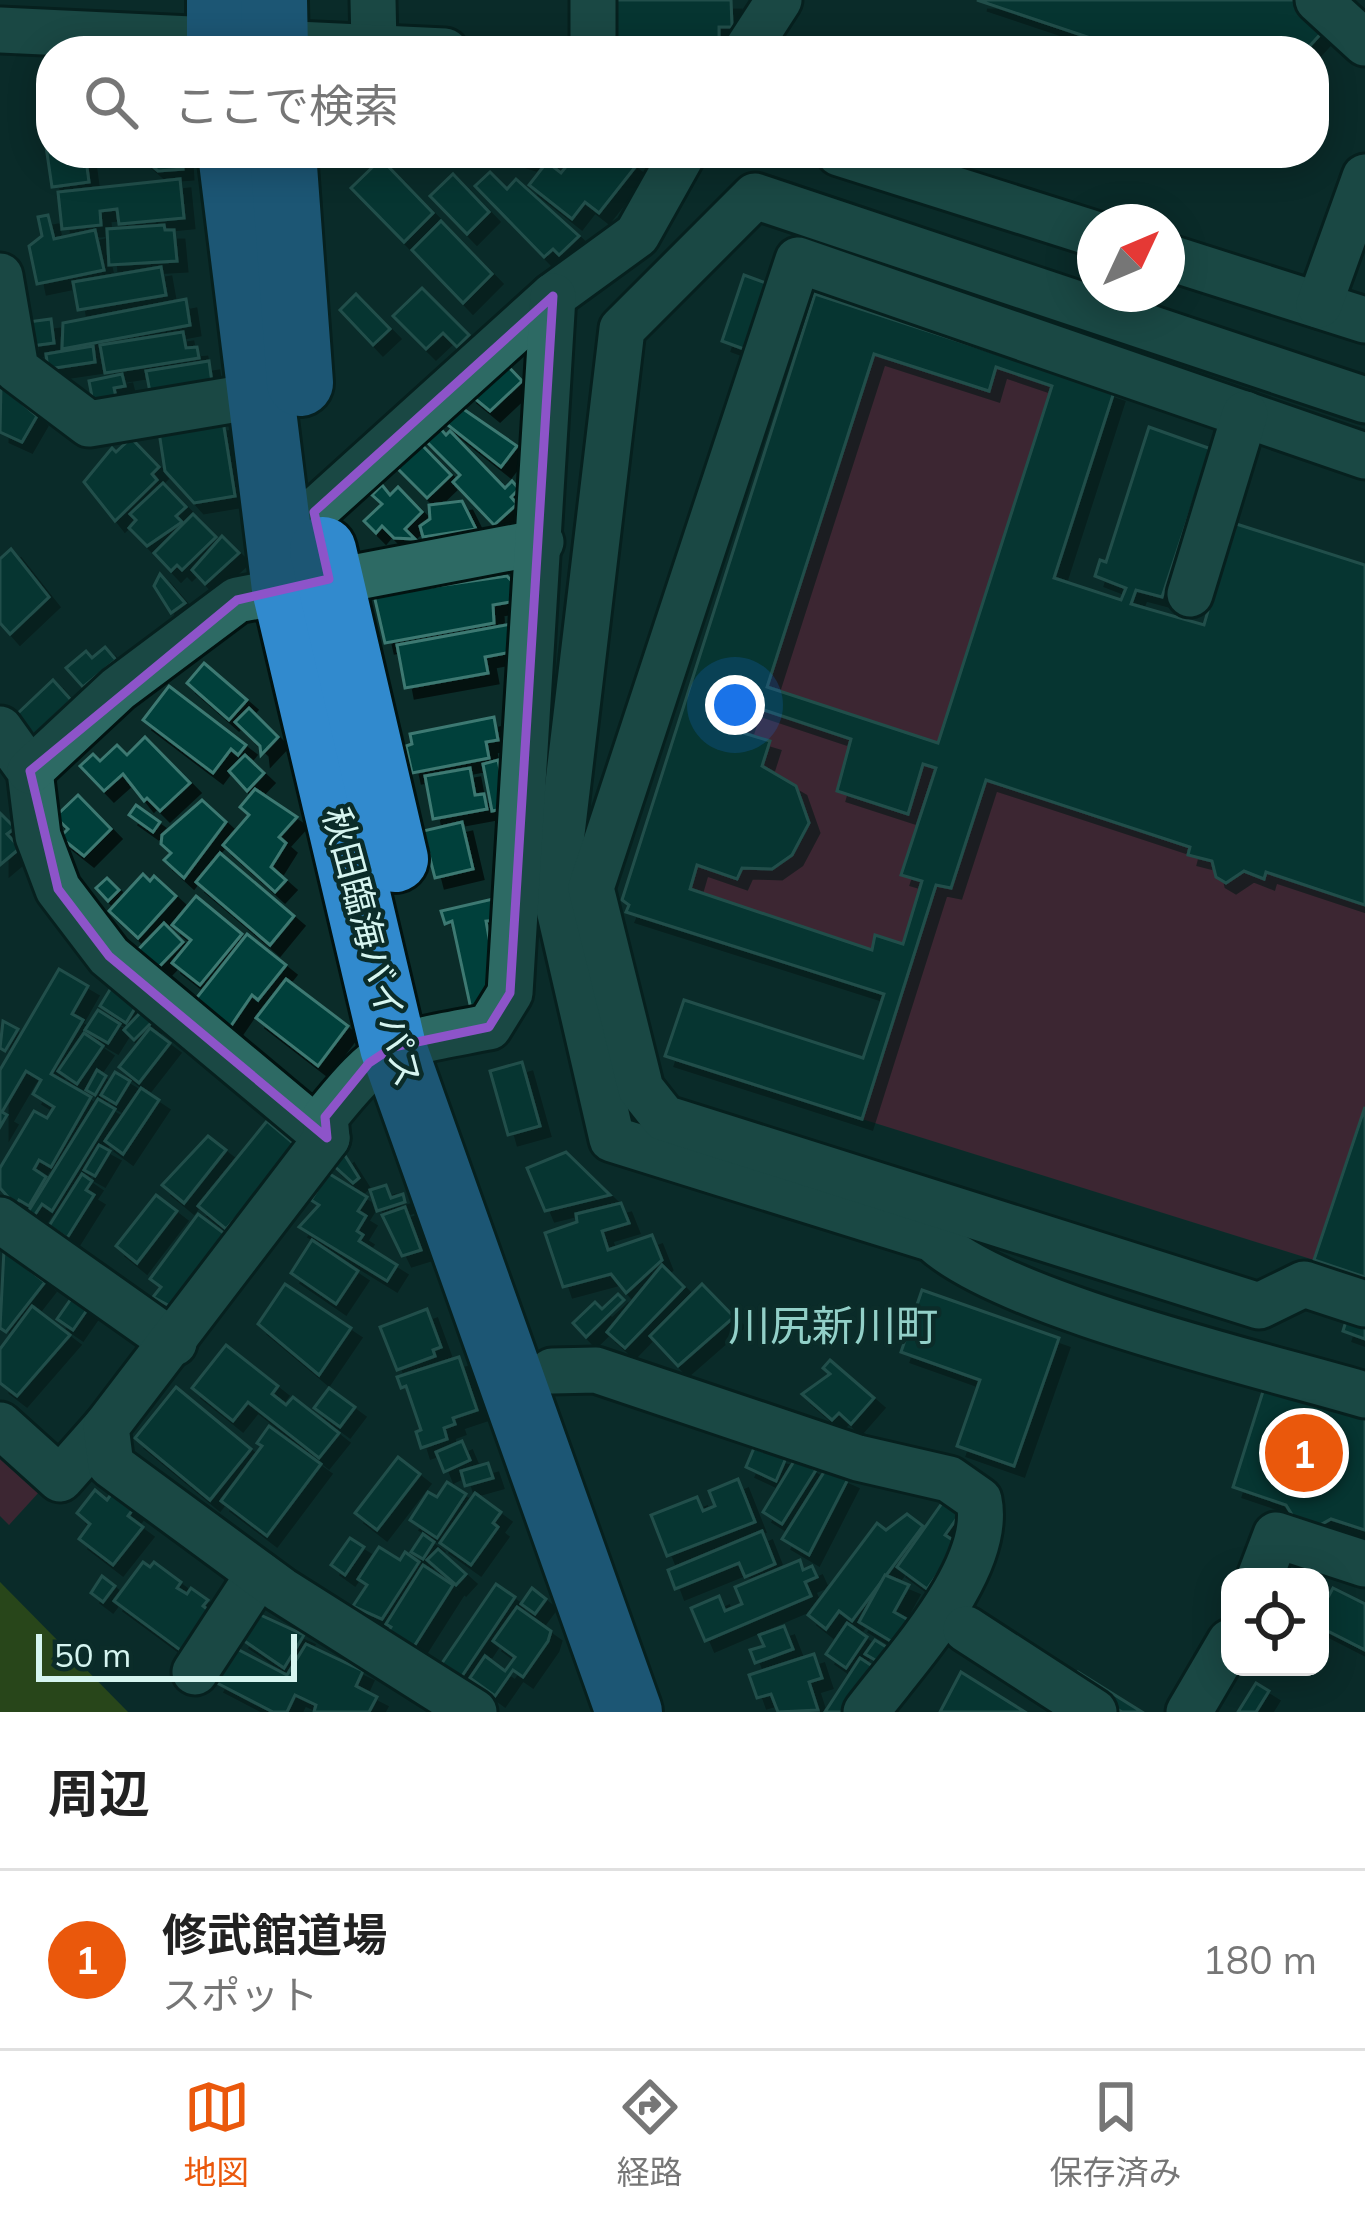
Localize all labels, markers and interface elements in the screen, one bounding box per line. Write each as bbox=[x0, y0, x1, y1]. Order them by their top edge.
search box bbox=[36, 36, 1329, 168]
icon: search bbox=[78, 69, 144, 135]
text: ここで検索 bbox=[174, 77, 399, 133]
north arrow bbox=[1077, 204, 1185, 312]
your location bbox=[705, 675, 765, 735]
street label: 秋田臨海バイパス bbox=[314, 802, 432, 1092]
district label: 川尻新川町 bbox=[728, 1299, 938, 1352]
pin: 1 bbox=[1265, 1408, 1343, 1498]
map controls bbox=[1221, 1568, 1329, 1676]
button: locate bbox=[1221, 1568, 1329, 1676]
scale bar bbox=[36, 1628, 297, 1681]
text: 50 m bbox=[54, 1634, 131, 1675]
text: 周辺 bbox=[48, 1761, 150, 1825]
text: 修武館道場 bbox=[162, 1906, 387, 1962]
text: 1 bbox=[75, 1935, 99, 1984]
text: 180 m bbox=[1202, 1935, 1317, 1984]
text: スポット bbox=[162, 1970, 318, 2019]
tab: 地図 bbox=[184, 2074, 250, 2194]
tab: 経路 bbox=[617, 2074, 683, 2194]
tab: 保存済み bbox=[1050, 2074, 1182, 2194]

